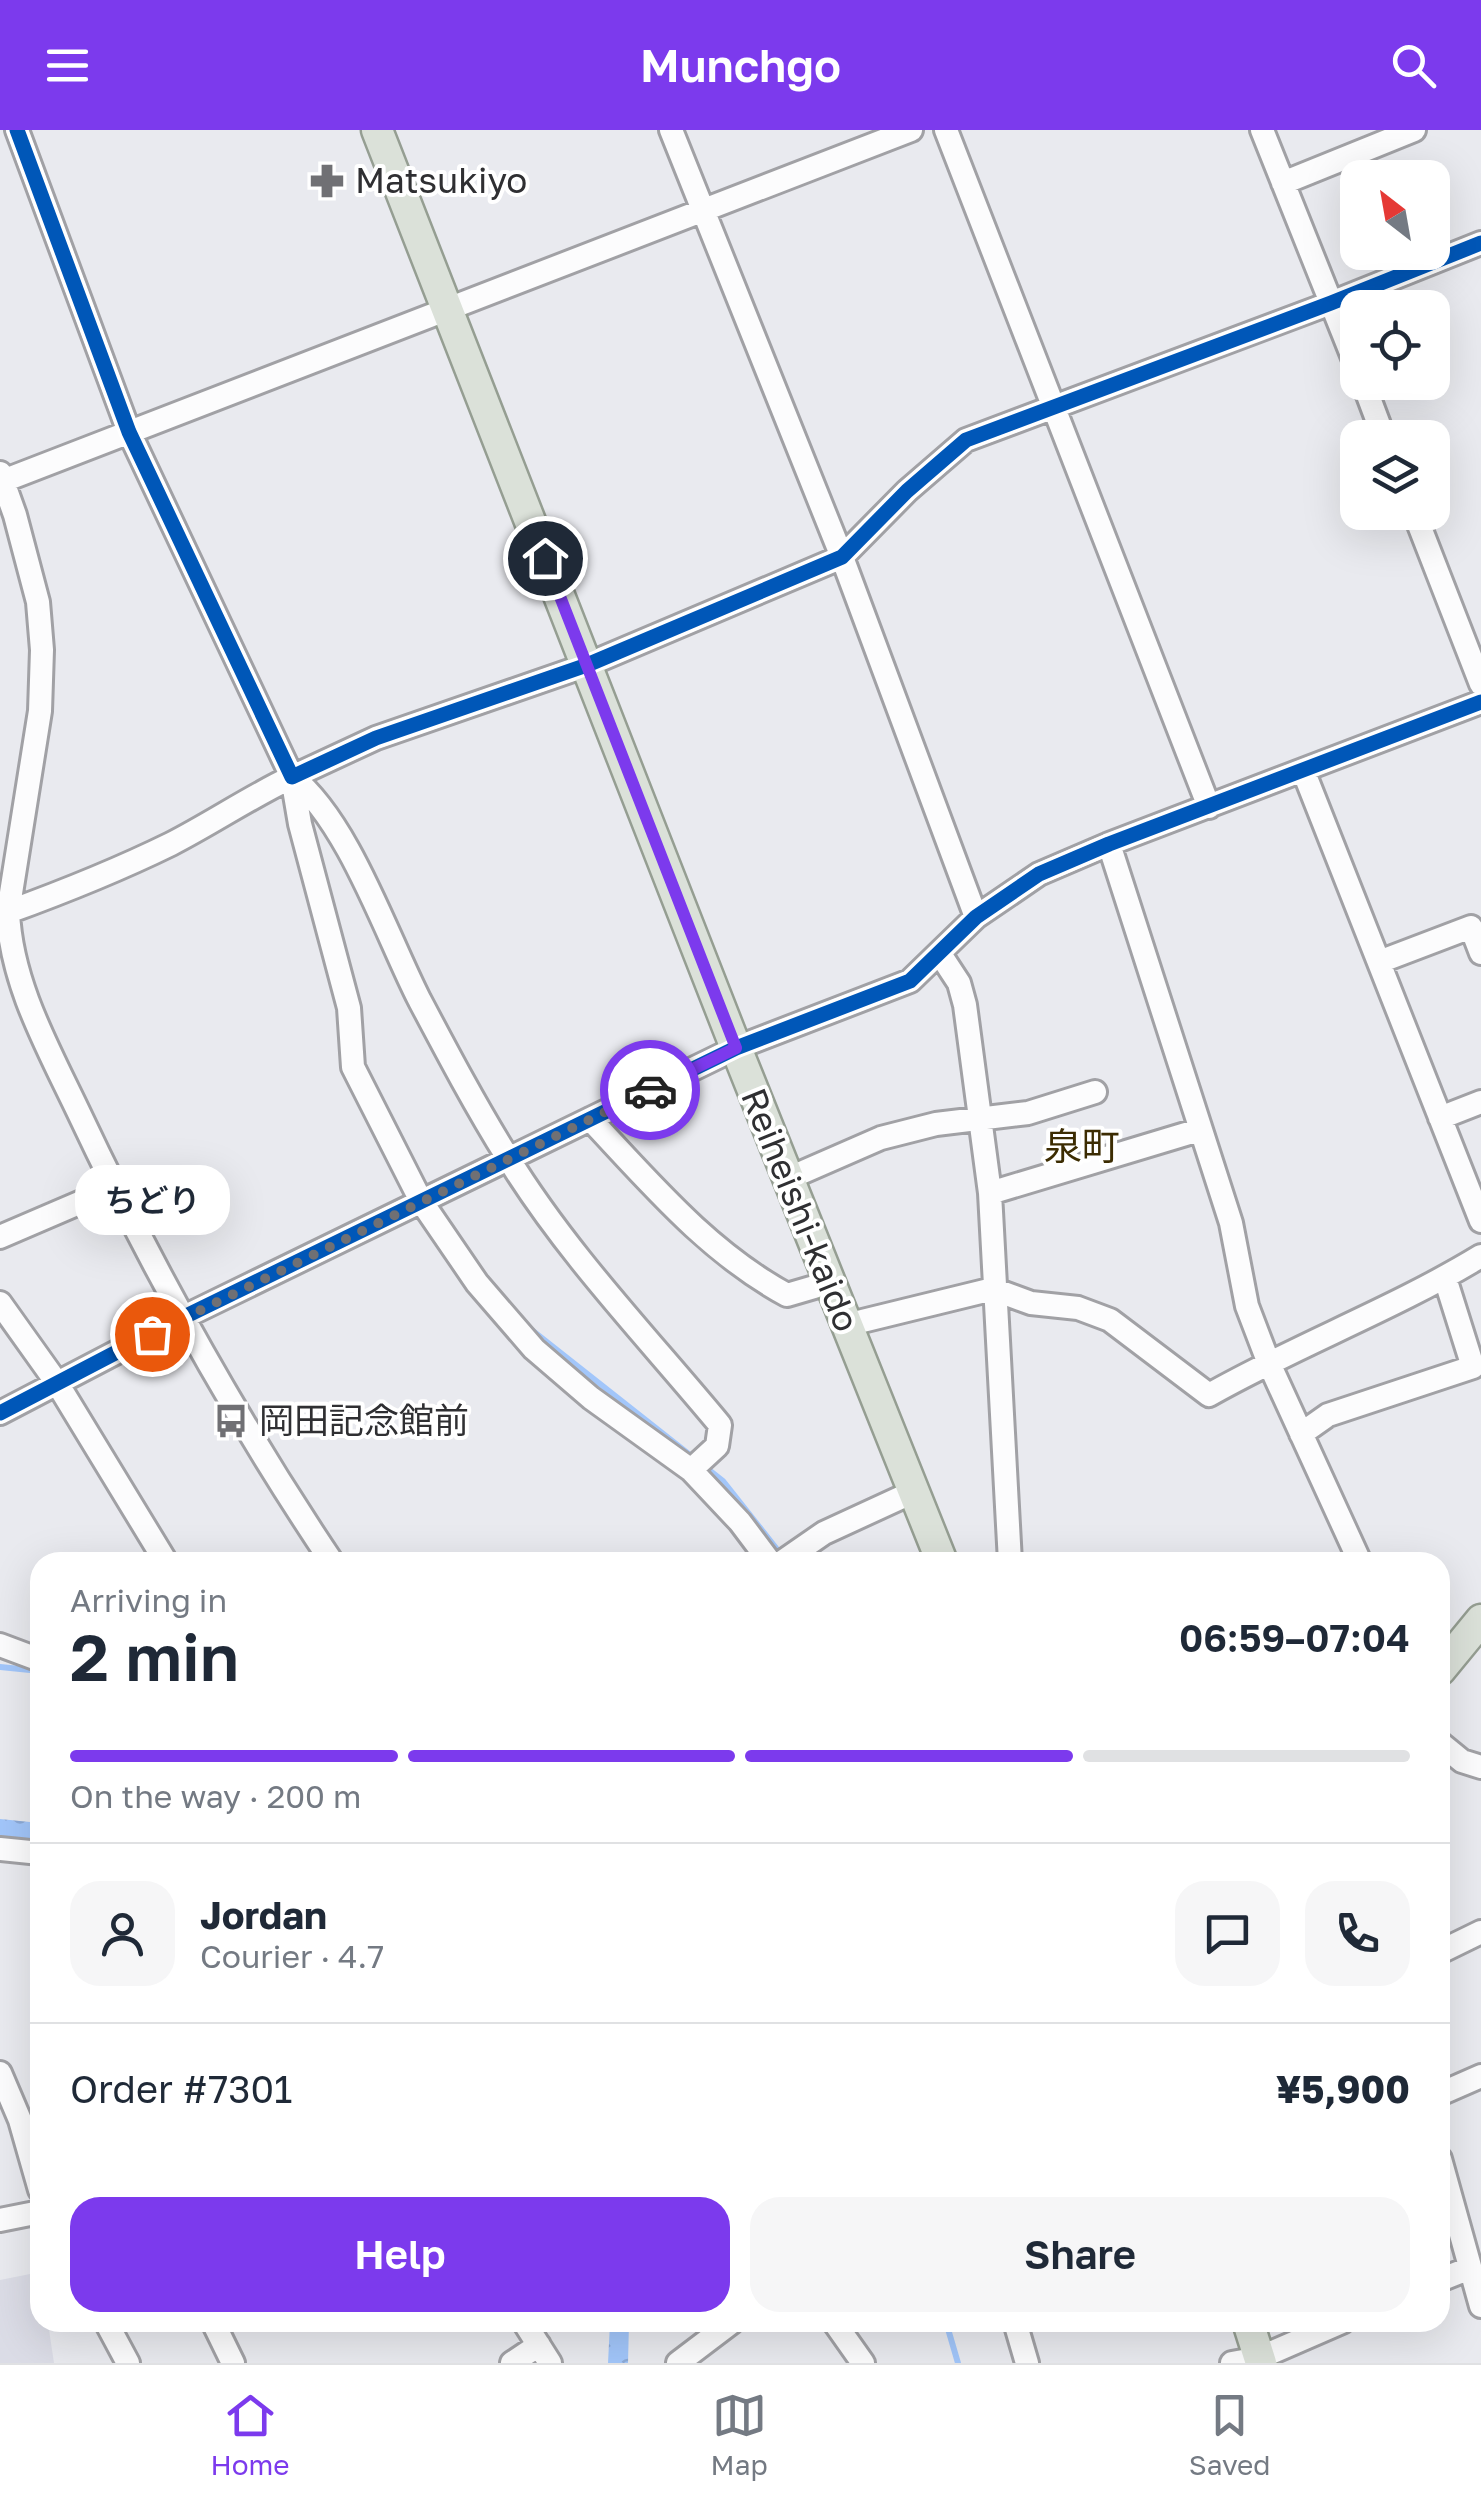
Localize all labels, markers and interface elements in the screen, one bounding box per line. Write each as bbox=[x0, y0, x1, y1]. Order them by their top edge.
icon: menu bbox=[40, 38, 95, 93]
text: Munchgo bbox=[640, 38, 841, 92]
icon: search bbox=[1386, 38, 1441, 93]
place label: Matsukiyo bbox=[355, 159, 527, 201]
north arrow bbox=[1340, 160, 1450, 270]
map controls bbox=[1340, 160, 1450, 530]
pharmacy icon: Matsukiyo bbox=[308, 162, 346, 200]
button: locate bbox=[1340, 290, 1450, 400]
button: layers bbox=[1340, 420, 1450, 530]
pin bbox=[503, 516, 588, 601]
icon: home bbox=[518, 531, 573, 586]
courier bbox=[600, 1040, 700, 1140]
icon: car bbox=[623, 1063, 678, 1118]
street label: Reiheishi-kaido bbox=[733, 1082, 869, 1337]
district label: 泉町 bbox=[1044, 1123, 1120, 1168]
callout: ちどり bbox=[74, 1164, 230, 1234]
text: ちどり bbox=[104, 1181, 201, 1219]
pin bbox=[110, 1292, 195, 1377]
icon: bag bbox=[125, 1307, 180, 1362]
place label: 岡田記念館前 bbox=[259, 1399, 469, 1441]
bus stop icon: 岡田記念館前 bbox=[212, 1402, 250, 1440]
text: Arriving in bbox=[70, 1581, 227, 1619]
text: 06:59–07:04 bbox=[1179, 1615, 1410, 1660]
text: 2 min bbox=[70, 1617, 239, 1695]
text: On the way · 200 m bbox=[70, 1777, 361, 1815]
button: person bbox=[70, 1881, 175, 1986]
button: chat bbox=[1175, 1881, 1280, 1986]
button: phone bbox=[1305, 1881, 1410, 1986]
text: Jordan bbox=[200, 1892, 327, 1937]
text: Courier · 4.7 bbox=[200, 1937, 384, 1975]
text: Order #7301 bbox=[70, 2066, 293, 2111]
text: ¥5,900 bbox=[1276, 2066, 1410, 2111]
button: Help bbox=[70, 2197, 730, 2312]
button: Share bbox=[750, 2197, 1410, 2312]
tab: Home bbox=[211, 2388, 290, 2481]
tab: Map bbox=[711, 2388, 768, 2481]
tab: Saved bbox=[1189, 2388, 1271, 2481]

